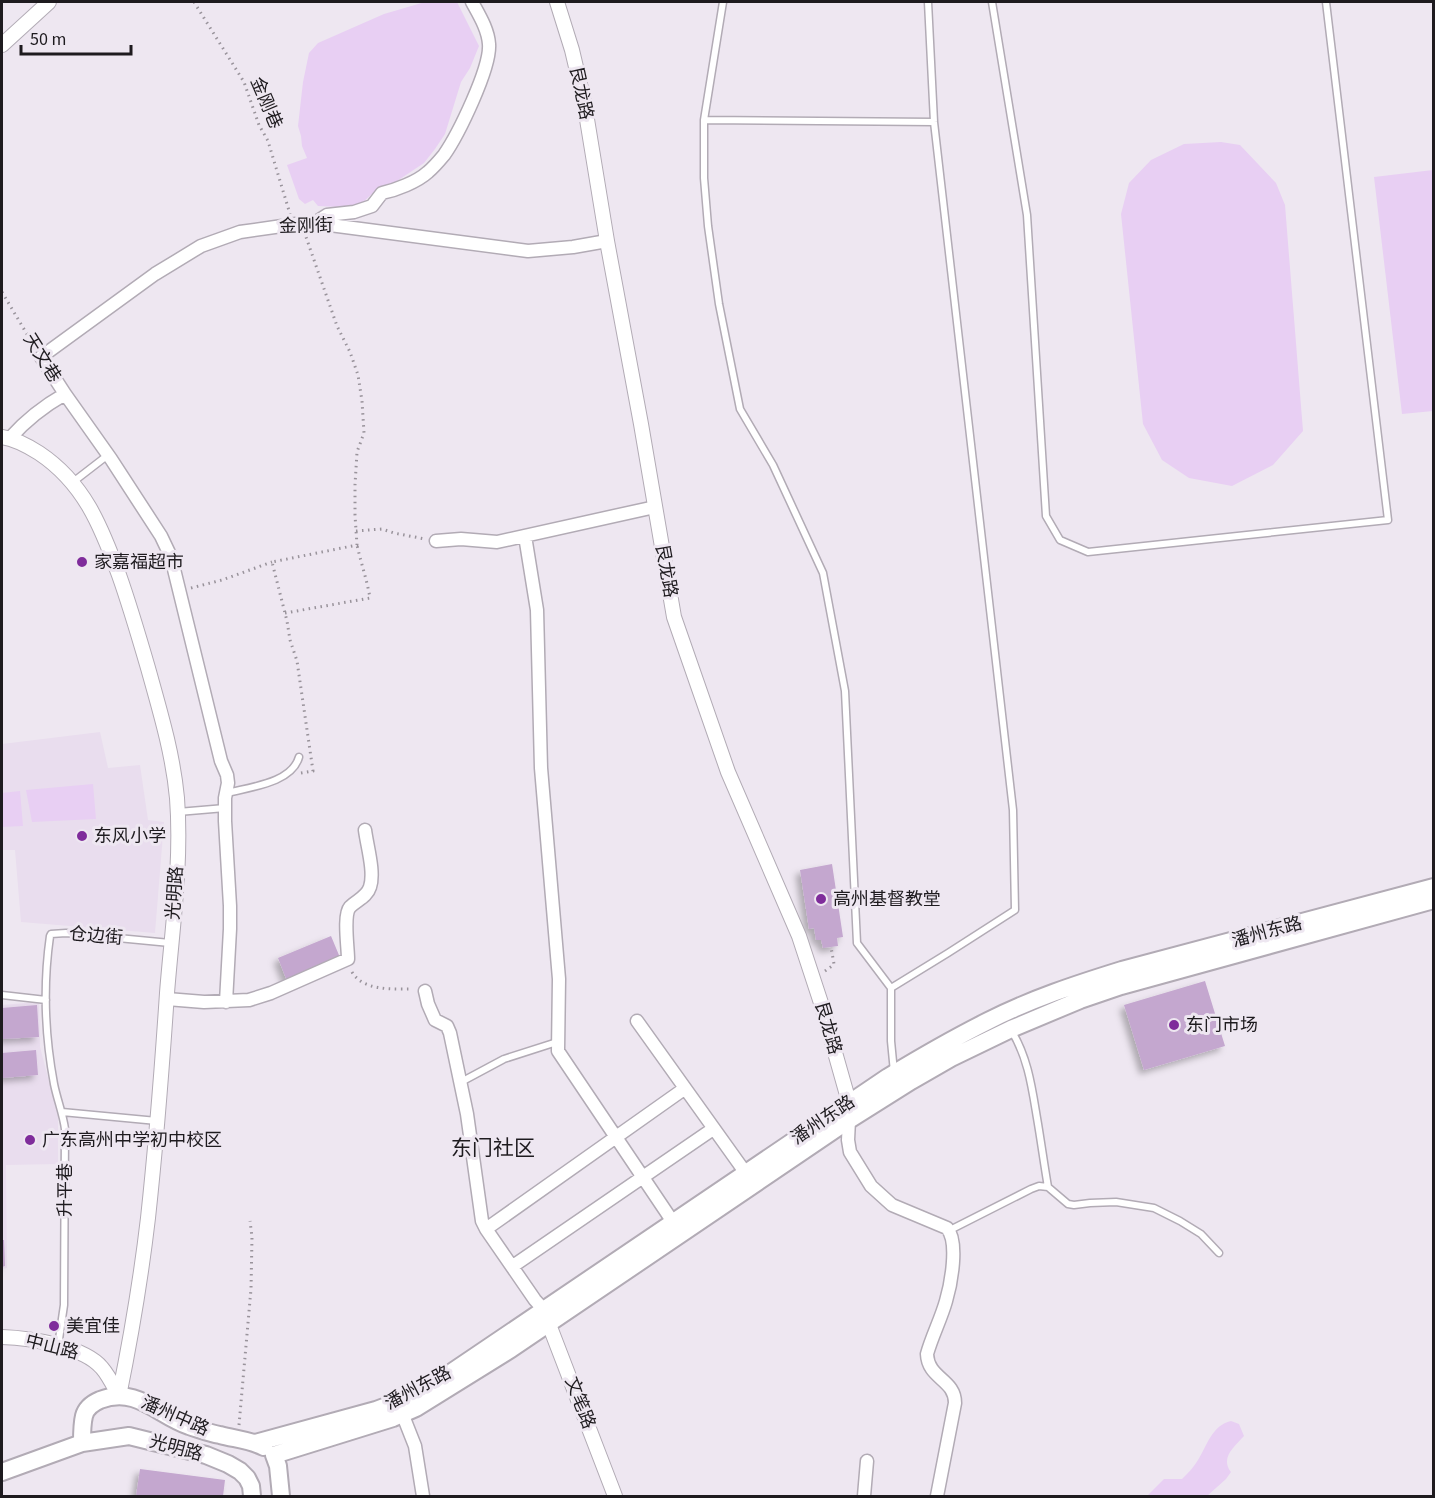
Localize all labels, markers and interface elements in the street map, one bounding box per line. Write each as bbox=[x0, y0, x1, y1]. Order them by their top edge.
scale bar bbox=[21, 18, 130, 56]
text: 50 m bbox=[30, 27, 66, 52]
street label: 艮龙路 bbox=[563, 64, 599, 122]
street label: 金刚巷 bbox=[244, 73, 288, 133]
street label: 金刚街 bbox=[279, 213, 333, 239]
street label: 天文巷 bbox=[17, 328, 67, 388]
street label: 艮龙路 bbox=[649, 542, 683, 600]
place label: 家嘉福超市 bbox=[94, 550, 184, 575]
marker: 家嘉福超市 bbox=[75, 555, 89, 569]
place label: 东风小学 bbox=[94, 824, 166, 849]
marker: 东风小学 bbox=[75, 829, 89, 843]
street label: 光明路 bbox=[161, 865, 189, 921]
place label: 高州基督教堂 bbox=[833, 887, 941, 912]
marker: 高州基督教堂 bbox=[814, 892, 828, 906]
street label: 潘州东路 bbox=[1229, 911, 1305, 953]
street label: 仓边街 bbox=[68, 921, 124, 951]
street label: 艮龙路 bbox=[809, 999, 847, 1057]
place label: 东门市场 bbox=[1186, 1013, 1258, 1038]
marker: 东门市场 bbox=[1167, 1018, 1181, 1032]
street label: 潘州东路 bbox=[786, 1090, 860, 1150]
place label: 广东高州中学初中校区 bbox=[42, 1128, 222, 1153]
marker: 广东高州中学初中校区 bbox=[23, 1133, 37, 1147]
district label: 东门社区 bbox=[451, 1133, 535, 1163]
street label: 升平巷 bbox=[53, 1163, 78, 1217]
place label: 美宜佳 bbox=[66, 1314, 120, 1339]
marker: 美宜佳 bbox=[47, 1319, 61, 1333]
street label: 中山路 bbox=[23, 1328, 81, 1366]
street label: 潘州东路 bbox=[380, 1360, 456, 1416]
street label: 文笔路 bbox=[559, 1373, 601, 1433]
street label: 潘州中路 bbox=[137, 1390, 213, 1442]
street label: 光明路 bbox=[147, 1429, 205, 1467]

